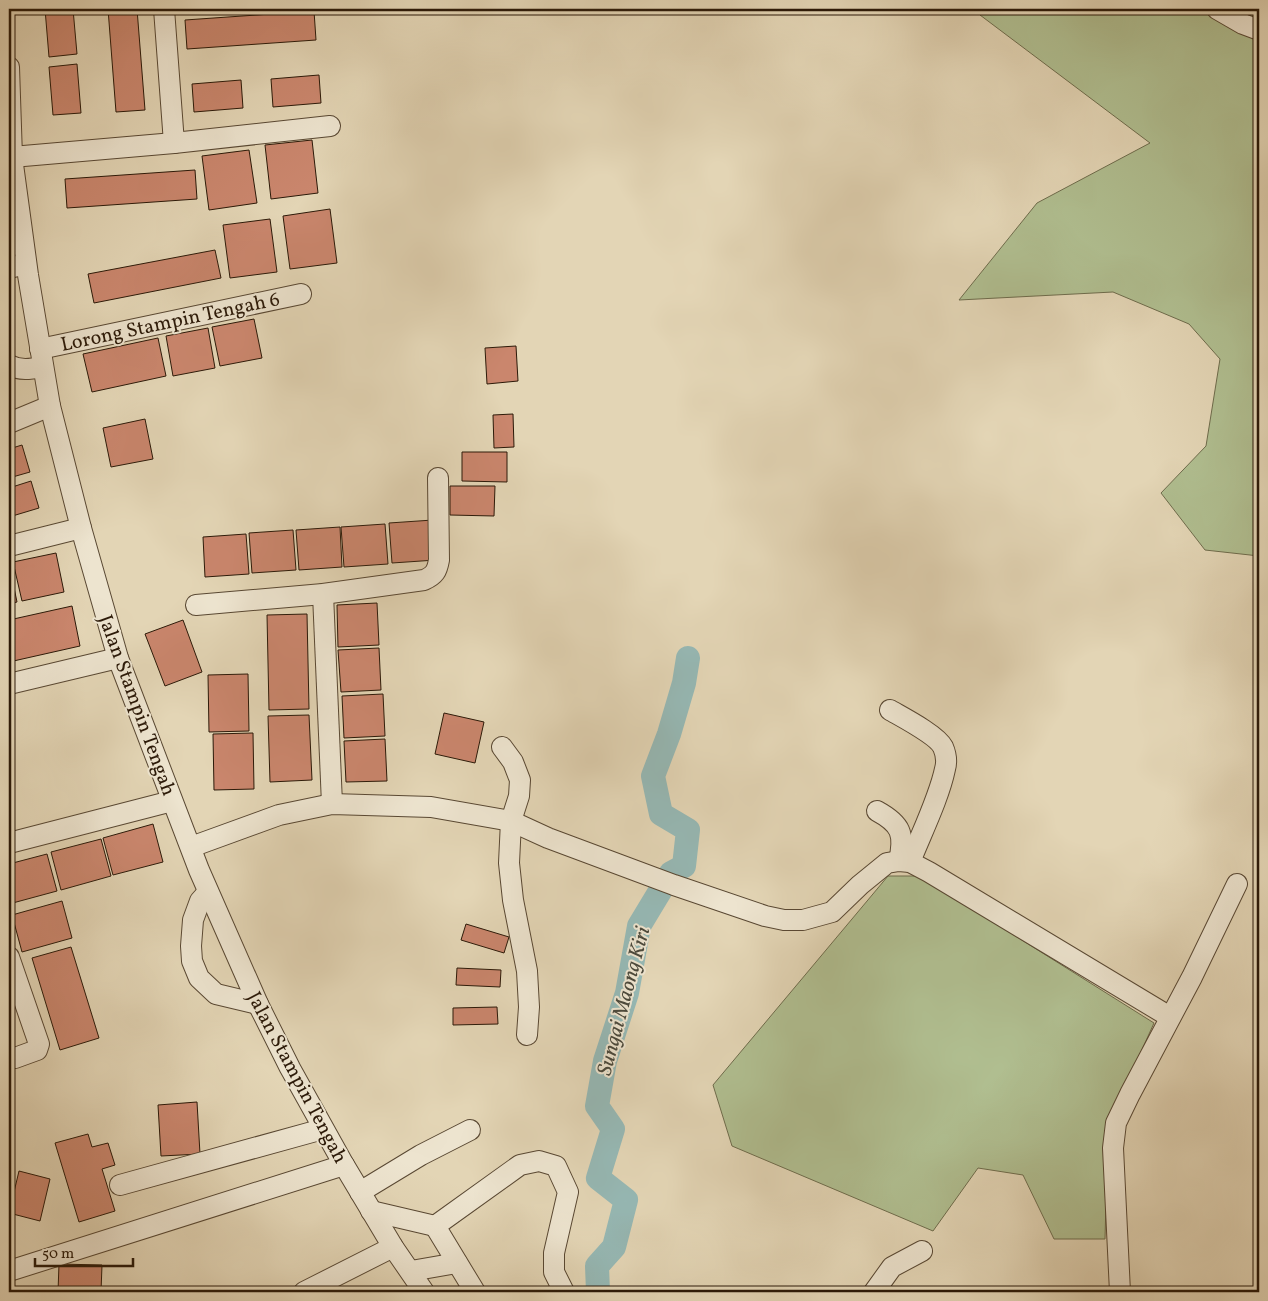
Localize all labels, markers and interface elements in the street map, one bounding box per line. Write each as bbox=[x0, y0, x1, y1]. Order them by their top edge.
street label: Lorong Stampin Tengah 6 bbox=[58, 286, 283, 360]
street label: Jalan Stampin Tengah bbox=[90, 611, 182, 800]
water label: Sungai Maong Kiri bbox=[591, 923, 658, 1079]
street label: Jalan Stampin Tengah bbox=[239, 987, 353, 1169]
scale bar bbox=[35, 1236, 132, 1268]
text: 50 m bbox=[42, 1244, 74, 1265]

